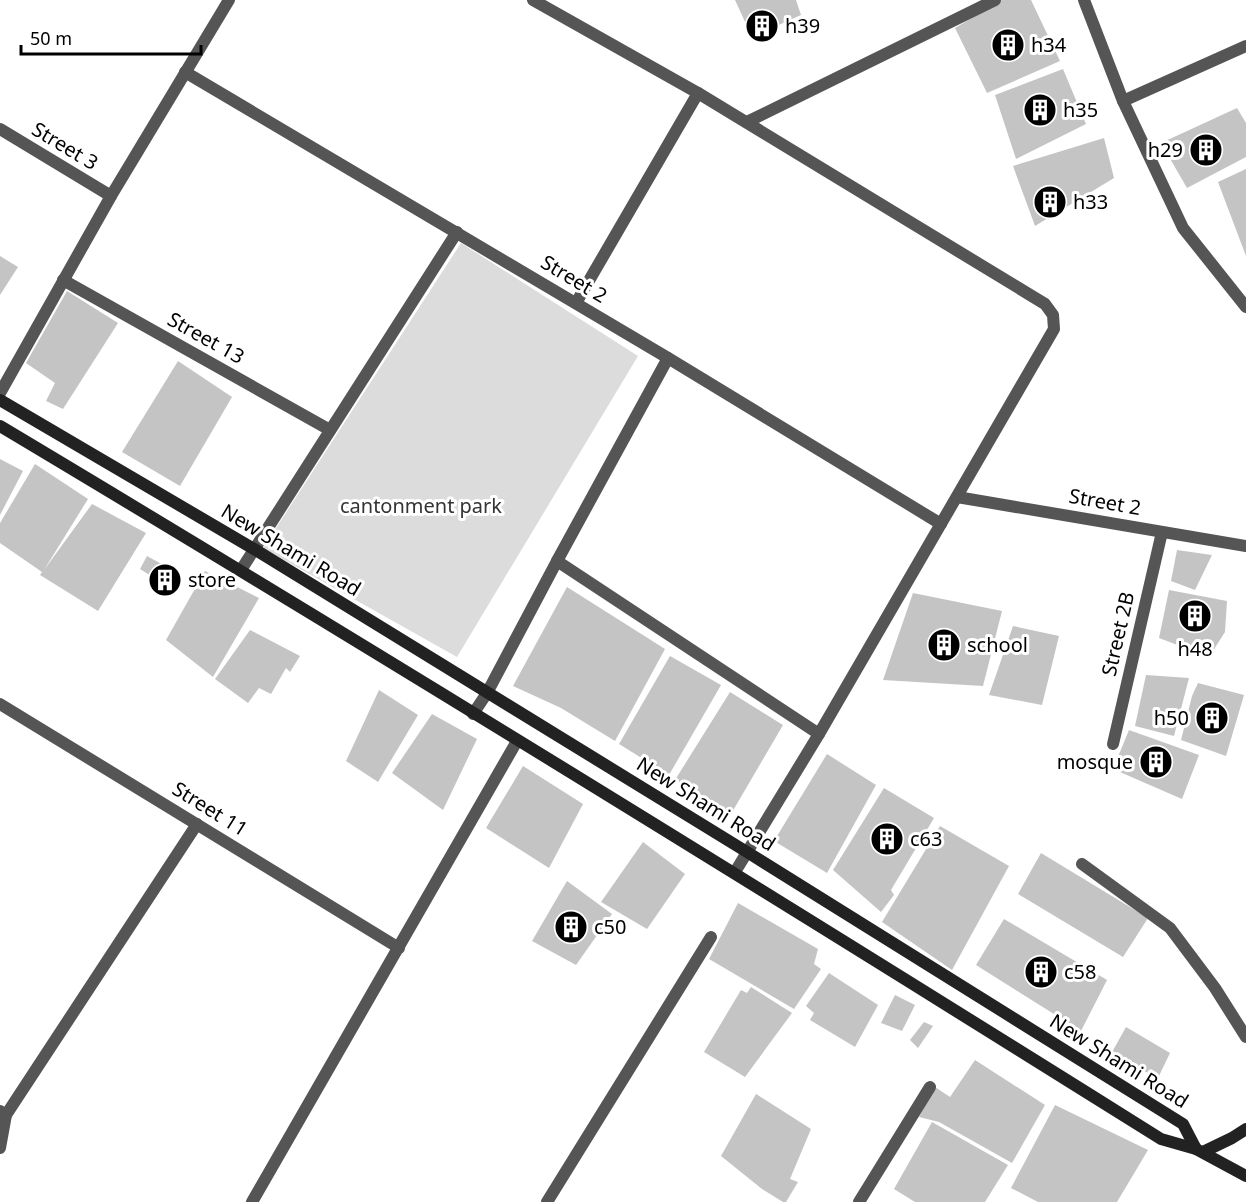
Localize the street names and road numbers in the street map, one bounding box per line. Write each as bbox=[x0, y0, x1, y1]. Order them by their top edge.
street label: Street 3 bbox=[27, 115, 103, 176]
street label: Street 2 bbox=[536, 248, 612, 309]
street label: Street 13 bbox=[163, 305, 249, 370]
street label: Street 2 bbox=[1067, 482, 1143, 521]
street label: New Shami Road bbox=[216, 497, 366, 602]
street label: Street 2B bbox=[1095, 589, 1140, 679]
street label: New Shami Road bbox=[632, 750, 781, 857]
street label: Street 11 bbox=[168, 775, 253, 842]
street label: New Shami Road bbox=[1045, 1007, 1194, 1114]

